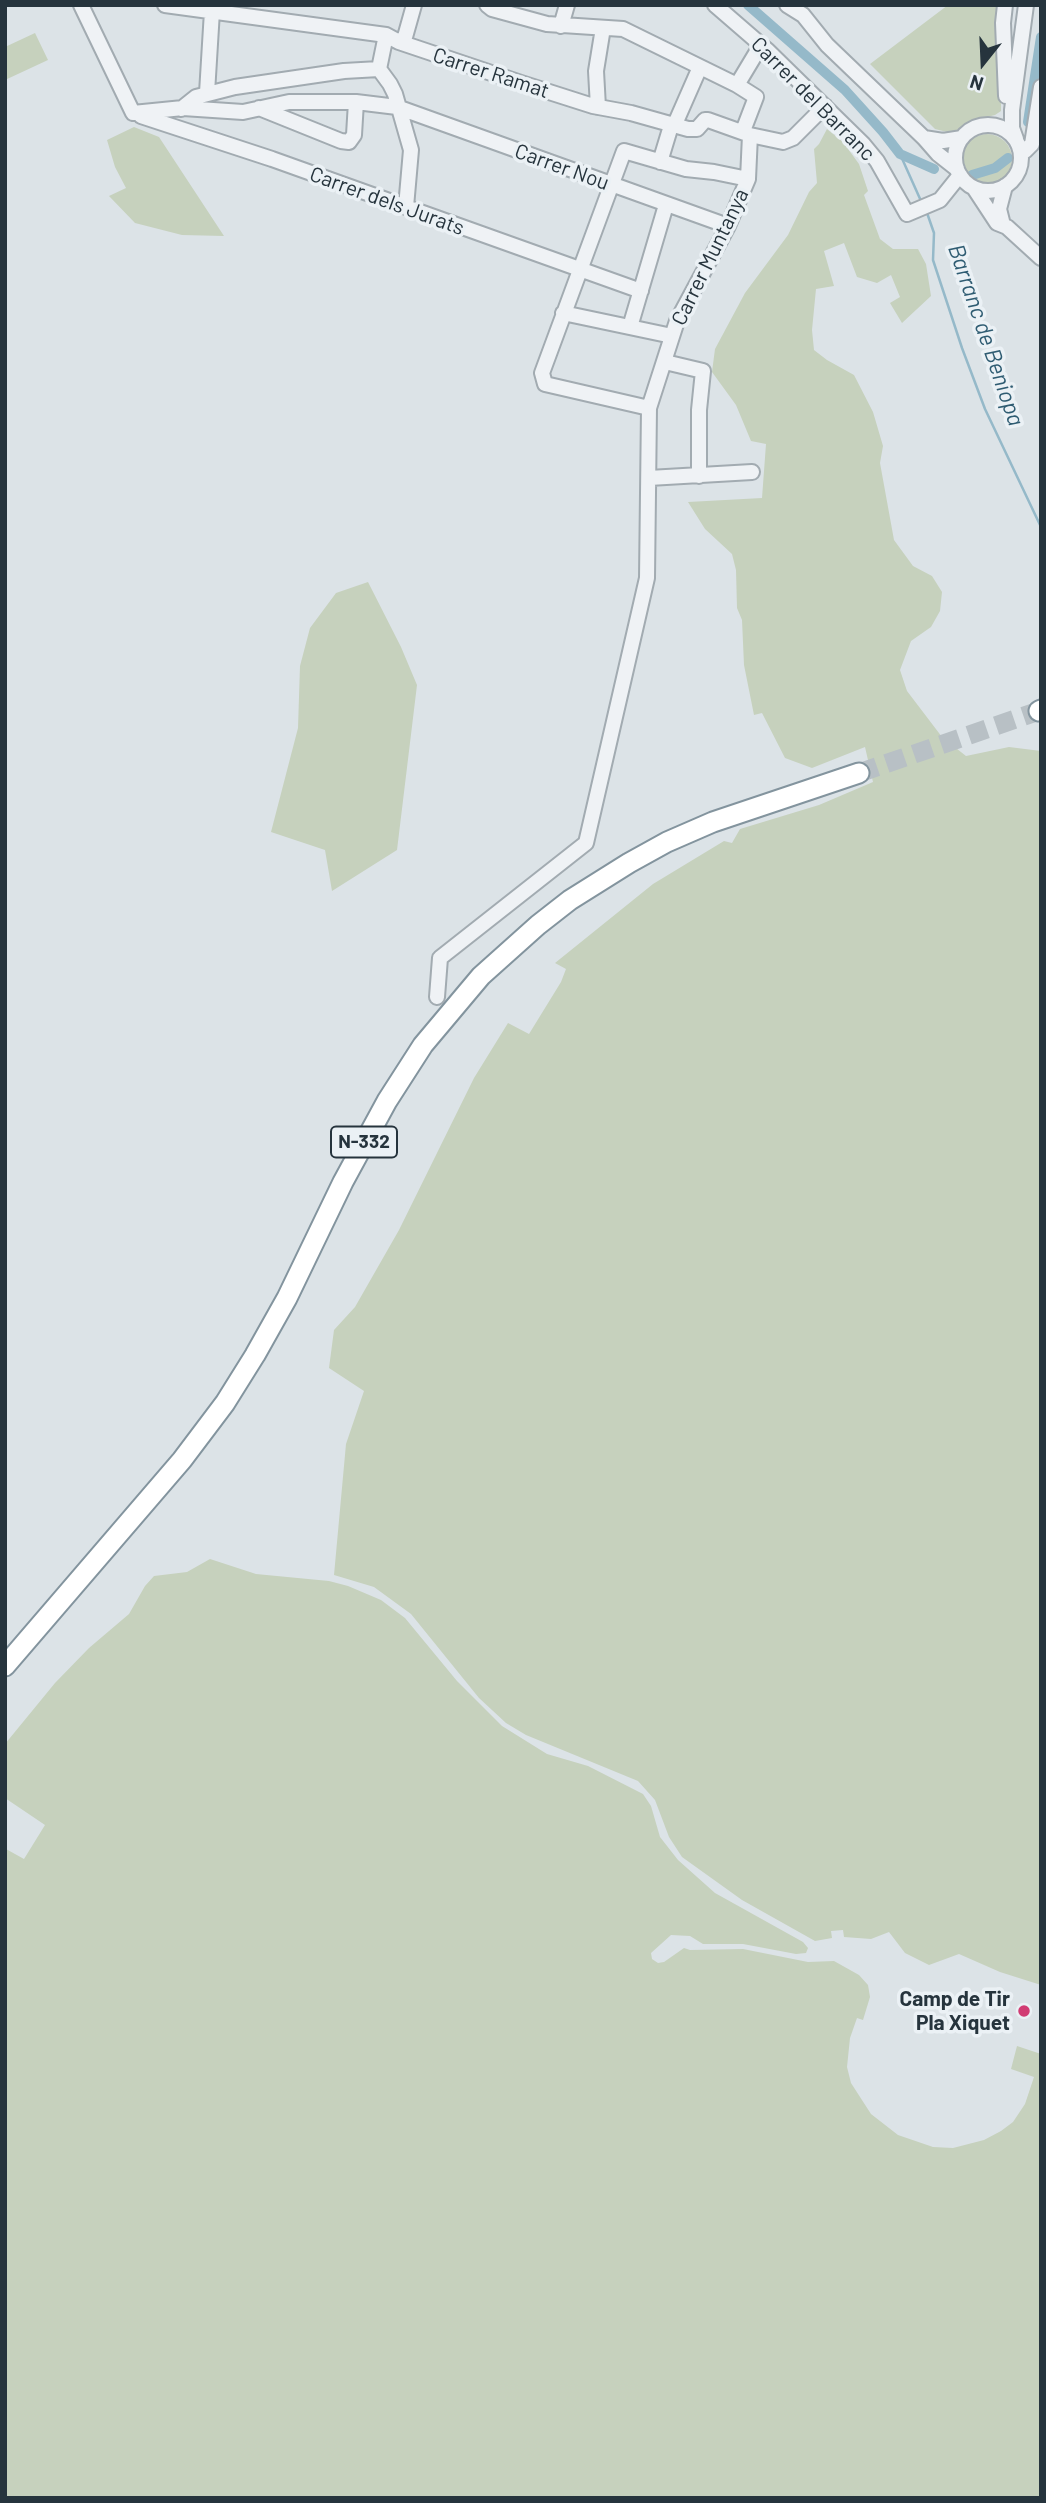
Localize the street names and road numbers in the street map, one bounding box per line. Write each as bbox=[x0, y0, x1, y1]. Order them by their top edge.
street label: Carrer del Barranc bbox=[746, 32, 880, 166]
street label: Carrer Ramat bbox=[430, 42, 552, 104]
street label: Carrer Nou bbox=[511, 138, 613, 196]
street label: Carrer dels Jurats bbox=[306, 161, 468, 241]
street label: Carrer Muntanya bbox=[666, 185, 754, 329]
road number: N-332 bbox=[331, 1126, 397, 1158]

